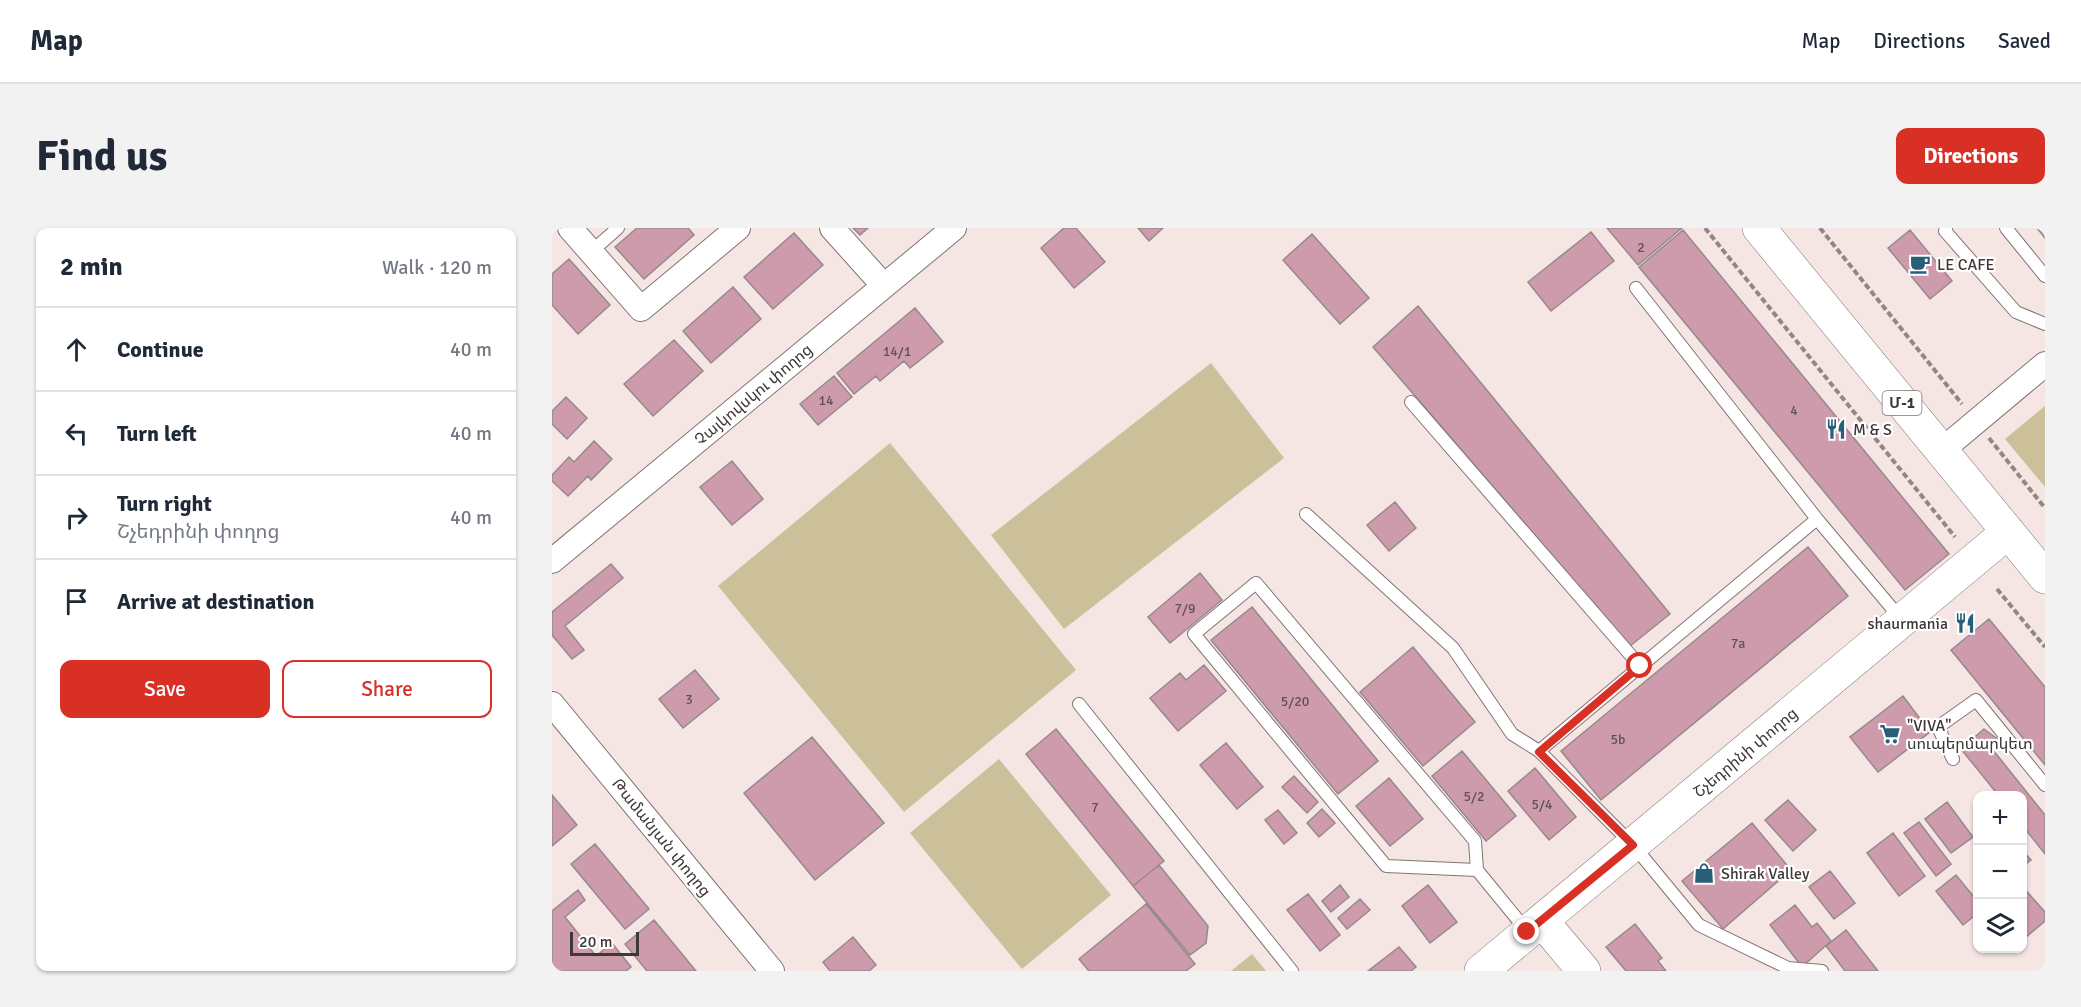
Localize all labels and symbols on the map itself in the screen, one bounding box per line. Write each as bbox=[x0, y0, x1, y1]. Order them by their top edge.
house number: 2 bbox=[1637, 239, 1645, 256]
cafe icon: LE CAFE bbox=[1908, 252, 1932, 276]
place label: LE CAFE bbox=[1937, 255, 1995, 275]
street label: Չայկովսկու փողոց bbox=[691, 340, 817, 450]
house number: 14/1 bbox=[883, 343, 911, 360]
road number: Մ-1 bbox=[1882, 391, 1922, 415]
house number: 14 bbox=[818, 392, 834, 409]
house number: 4 bbox=[1790, 402, 1798, 419]
restaurant icon: M & S bbox=[1824, 417, 1848, 441]
place label: M & S bbox=[1853, 420, 1892, 440]
house number: 7/9 bbox=[1174, 600, 1196, 617]
restaurant icon: shaurmania bbox=[1953, 611, 1977, 635]
place label: shaurmania bbox=[1867, 614, 1948, 634]
house number: 7a bbox=[1731, 635, 1745, 652]
route start bbox=[1626, 652, 1652, 678]
house number: 3 bbox=[685, 691, 693, 708]
house number: 5/20 bbox=[1281, 693, 1309, 710]
street label: Շչեդրինի փողոց bbox=[1689, 703, 1802, 802]
place label: "VIVA" սուպերմարկետ bbox=[1907, 716, 2033, 754]
supermarket icon: "VIVA" սուպերմարկետ bbox=[1878, 722, 1902, 746]
house number: 5b bbox=[1611, 731, 1625, 748]
street label: Թամանյան փողոց bbox=[607, 774, 715, 901]
house number: 5/2 bbox=[1463, 788, 1485, 805]
house number: 5/4 bbox=[1531, 796, 1553, 813]
house number: 7 bbox=[1091, 799, 1099, 816]
shop icon: Shirak Valley bbox=[1692, 861, 1716, 885]
place label: Shirak Valley bbox=[1721, 864, 1810, 884]
route end bbox=[1513, 918, 1539, 944]
scale bar bbox=[570, 929, 639, 956]

